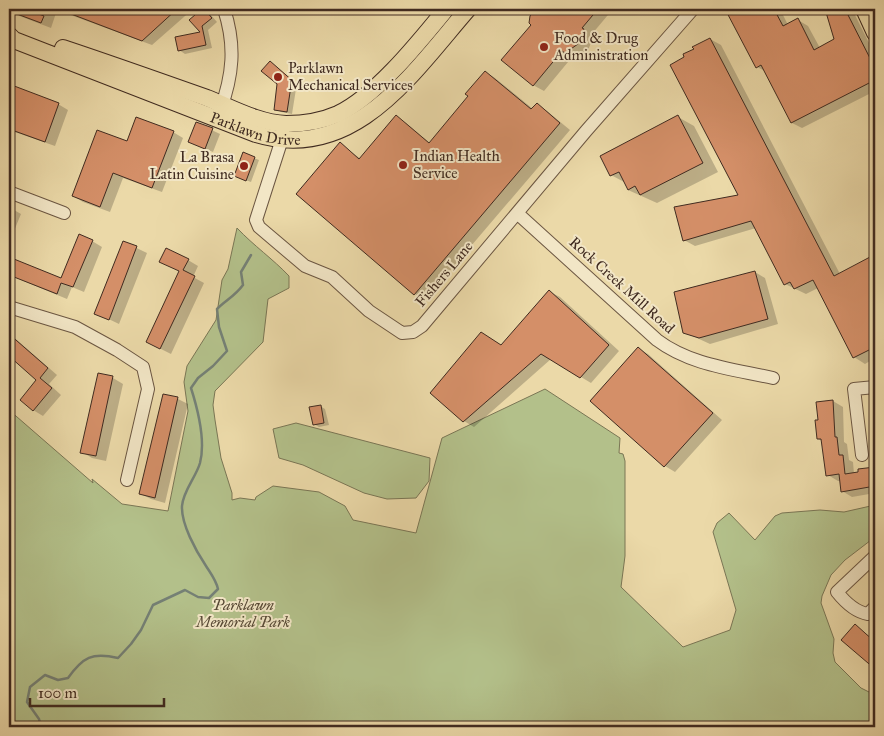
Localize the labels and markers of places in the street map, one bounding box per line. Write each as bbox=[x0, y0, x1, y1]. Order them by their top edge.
place label: Food & Drug Administration bbox=[553, 29, 648, 64]
marker: Food & Drug Administration bbox=[538, 41, 550, 53]
place label: Parklawn Mechanical Services bbox=[288, 59, 413, 94]
marker: Parklawn Mechanical Services bbox=[272, 71, 284, 83]
place label: Indian Health Service bbox=[413, 147, 501, 182]
place label: La Brasa Latin Cuisine bbox=[150, 148, 235, 183]
marker: Indian Health Service bbox=[397, 159, 409, 171]
marker: La Brasa Latin Cuisine bbox=[238, 160, 250, 172]

